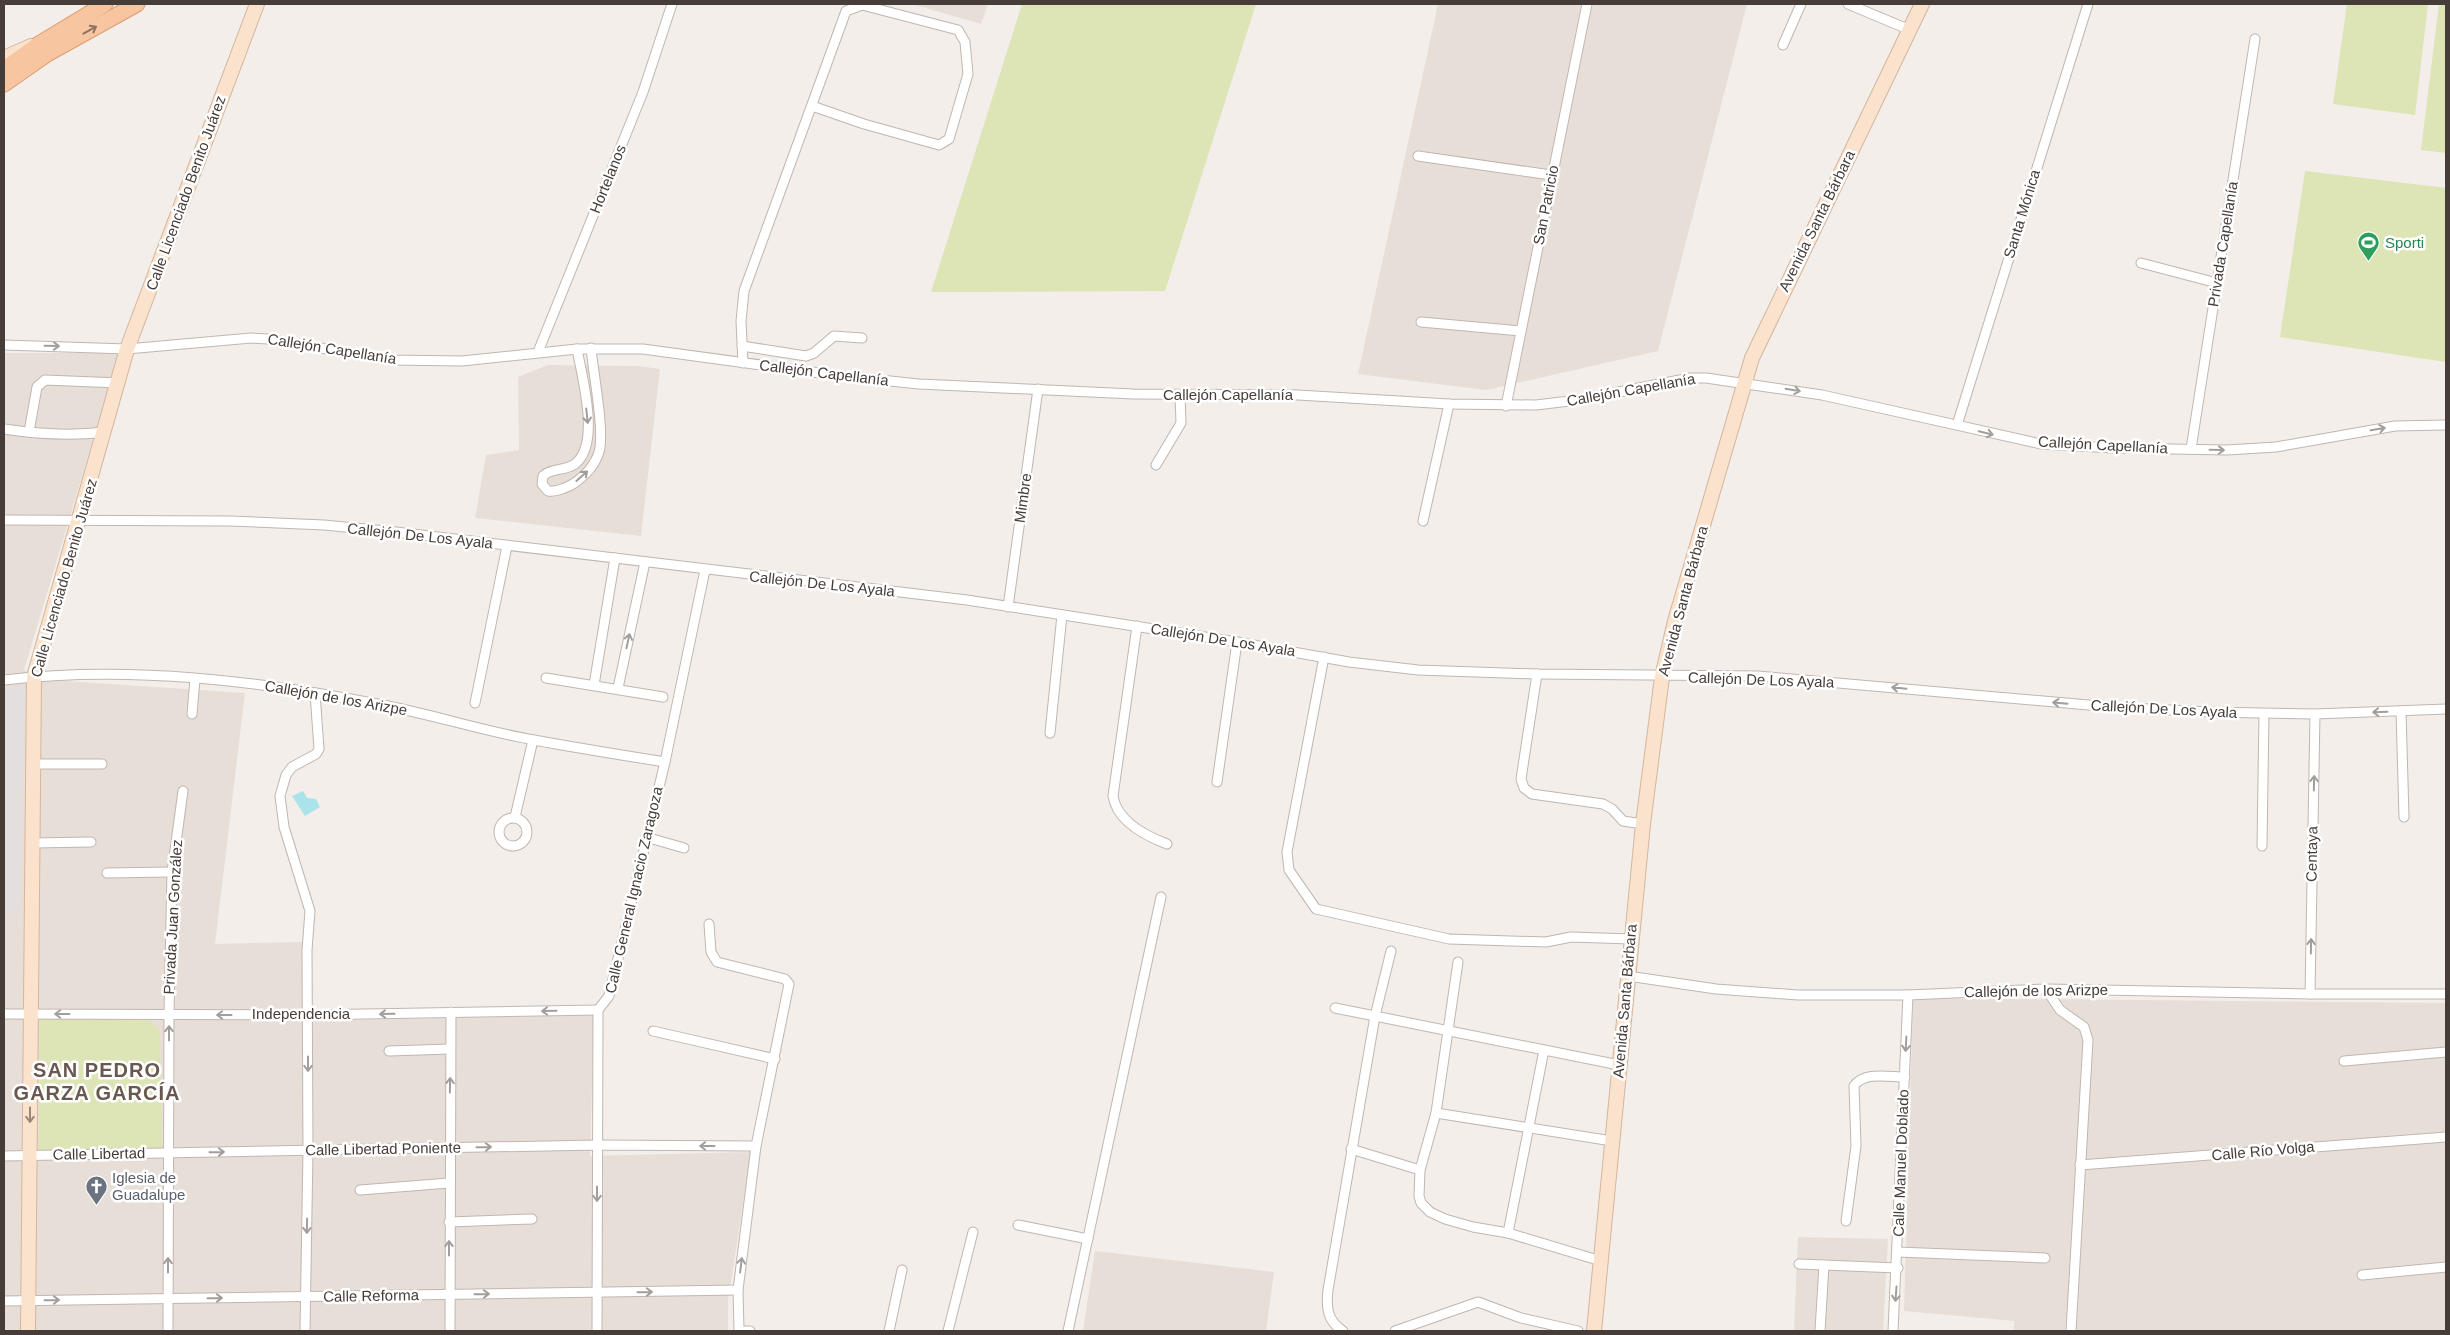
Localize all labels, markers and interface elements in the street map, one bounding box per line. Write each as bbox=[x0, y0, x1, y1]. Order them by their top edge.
one-way arrow bbox=[82, 25, 97, 35]
street label: Calle Licenciado Benito Juárez bbox=[142, 93, 229, 293]
street label: Hortelanos bbox=[586, 142, 629, 216]
street label: Avenida Santa Bárbara bbox=[1775, 147, 1858, 294]
street label: San Patricio bbox=[1529, 164, 1562, 246]
street label: Santa Mónica bbox=[2000, 167, 2043, 260]
street label: Privada Capellanía bbox=[2204, 179, 2241, 308]
sports icon: Sporti bbox=[2357, 231, 2381, 262]
place label: Sporti bbox=[2385, 234, 2424, 251]
street label: Callejón Capellanía bbox=[267, 330, 398, 367]
one-way arrow bbox=[44, 342, 60, 351]
street label: Callejón Capellanía bbox=[758, 356, 890, 389]
street label: Callejón Capellanía bbox=[1565, 370, 1697, 409]
street label: Callejón Capellanía bbox=[1163, 386, 1294, 403]
one-way arrow bbox=[1785, 386, 1801, 396]
one-way arrow bbox=[582, 408, 592, 424]
one-way arrow bbox=[2370, 424, 2386, 434]
one-way arrow bbox=[1977, 428, 1993, 438]
street label: Callejón Capellanía bbox=[2038, 433, 2169, 456]
one-way arrow bbox=[2208, 445, 2225, 455]
one-way arrow bbox=[576, 470, 589, 482]
street label: Mimbre bbox=[1011, 472, 1034, 524]
street label: Calle Licenciado Benito Juárez bbox=[27, 477, 100, 679]
street label: Callejón De Los Ayala bbox=[346, 519, 494, 552]
street label: Avenida Santa Bárbara bbox=[1654, 523, 1711, 678]
street label: Callejón De Los Ayala bbox=[748, 567, 896, 600]
street label: Callejón De Los Ayala bbox=[1149, 620, 1297, 659]
one-way arrow bbox=[624, 633, 633, 649]
street label: Callejón De Los Ayala bbox=[1688, 668, 1835, 691]
street label: Callejón de los Arizpe bbox=[264, 677, 409, 718]
one-way arrow bbox=[1891, 683, 1907, 693]
street label: Callejón De Los Ayala bbox=[2090, 696, 2238, 721]
one-way arrow bbox=[2053, 698, 2069, 708]
one-way arrow bbox=[2372, 707, 2388, 716]
one-way arrow bbox=[2309, 776, 2319, 792]
street label: Calle General Ignacio Zaragoza bbox=[601, 784, 666, 995]
street label: Centaya bbox=[2303, 825, 2320, 882]
street label: Privada Juan González bbox=[160, 839, 185, 995]
street label: Avenida Santa Bárbara bbox=[1609, 922, 1640, 1079]
one-way arrow bbox=[2306, 938, 2315, 954]
street label: Callejón de los Arizpe bbox=[1964, 981, 2108, 1000]
street label: Independencia bbox=[252, 1005, 351, 1022]
one-way arrow bbox=[541, 1006, 557, 1015]
one-way arrow bbox=[54, 1009, 70, 1019]
one-way arrow bbox=[379, 1009, 395, 1018]
one-way arrow bbox=[216, 1010, 232, 1020]
one-way arrow bbox=[164, 1025, 173, 1041]
one-way arrow bbox=[1902, 1036, 1911, 1052]
one-way arrow bbox=[303, 1056, 313, 1072]
district label: SAN PEDRO GARZA GARCÍA bbox=[14, 1059, 180, 1104]
one-way arrow bbox=[445, 1077, 455, 1094]
street label: Calle Manuel Doblado bbox=[1889, 1089, 1912, 1237]
one-way arrow bbox=[25, 1106, 35, 1123]
street label: Calle Río Volga bbox=[2211, 1137, 2316, 1163]
street label: Calle Libertad Poniente bbox=[305, 1139, 461, 1158]
one-way arrow bbox=[699, 1141, 716, 1151]
one-way arrow bbox=[476, 1142, 492, 1152]
street label: Calle Libertad bbox=[53, 1144, 145, 1163]
one-way arrow bbox=[208, 1147, 225, 1157]
place label: Iglesia de Guadalupe bbox=[112, 1169, 185, 1203]
church icon: Iglesia de Guadalupe bbox=[84, 1175, 108, 1206]
one-way arrow bbox=[592, 1185, 602, 1201]
one-way arrow bbox=[302, 1218, 312, 1234]
one-way arrow bbox=[444, 1240, 454, 1256]
one-way arrow bbox=[163, 1257, 173, 1274]
one-way arrow bbox=[736, 1257, 746, 1273]
one-way arrow bbox=[1891, 1285, 1900, 1301]
street label: Calle Reforma bbox=[323, 1286, 420, 1305]
one-way arrow bbox=[636, 1287, 653, 1297]
one-way arrow bbox=[474, 1289, 490, 1299]
one-way arrow bbox=[206, 1293, 223, 1303]
one-way arrow bbox=[44, 1295, 60, 1305]

